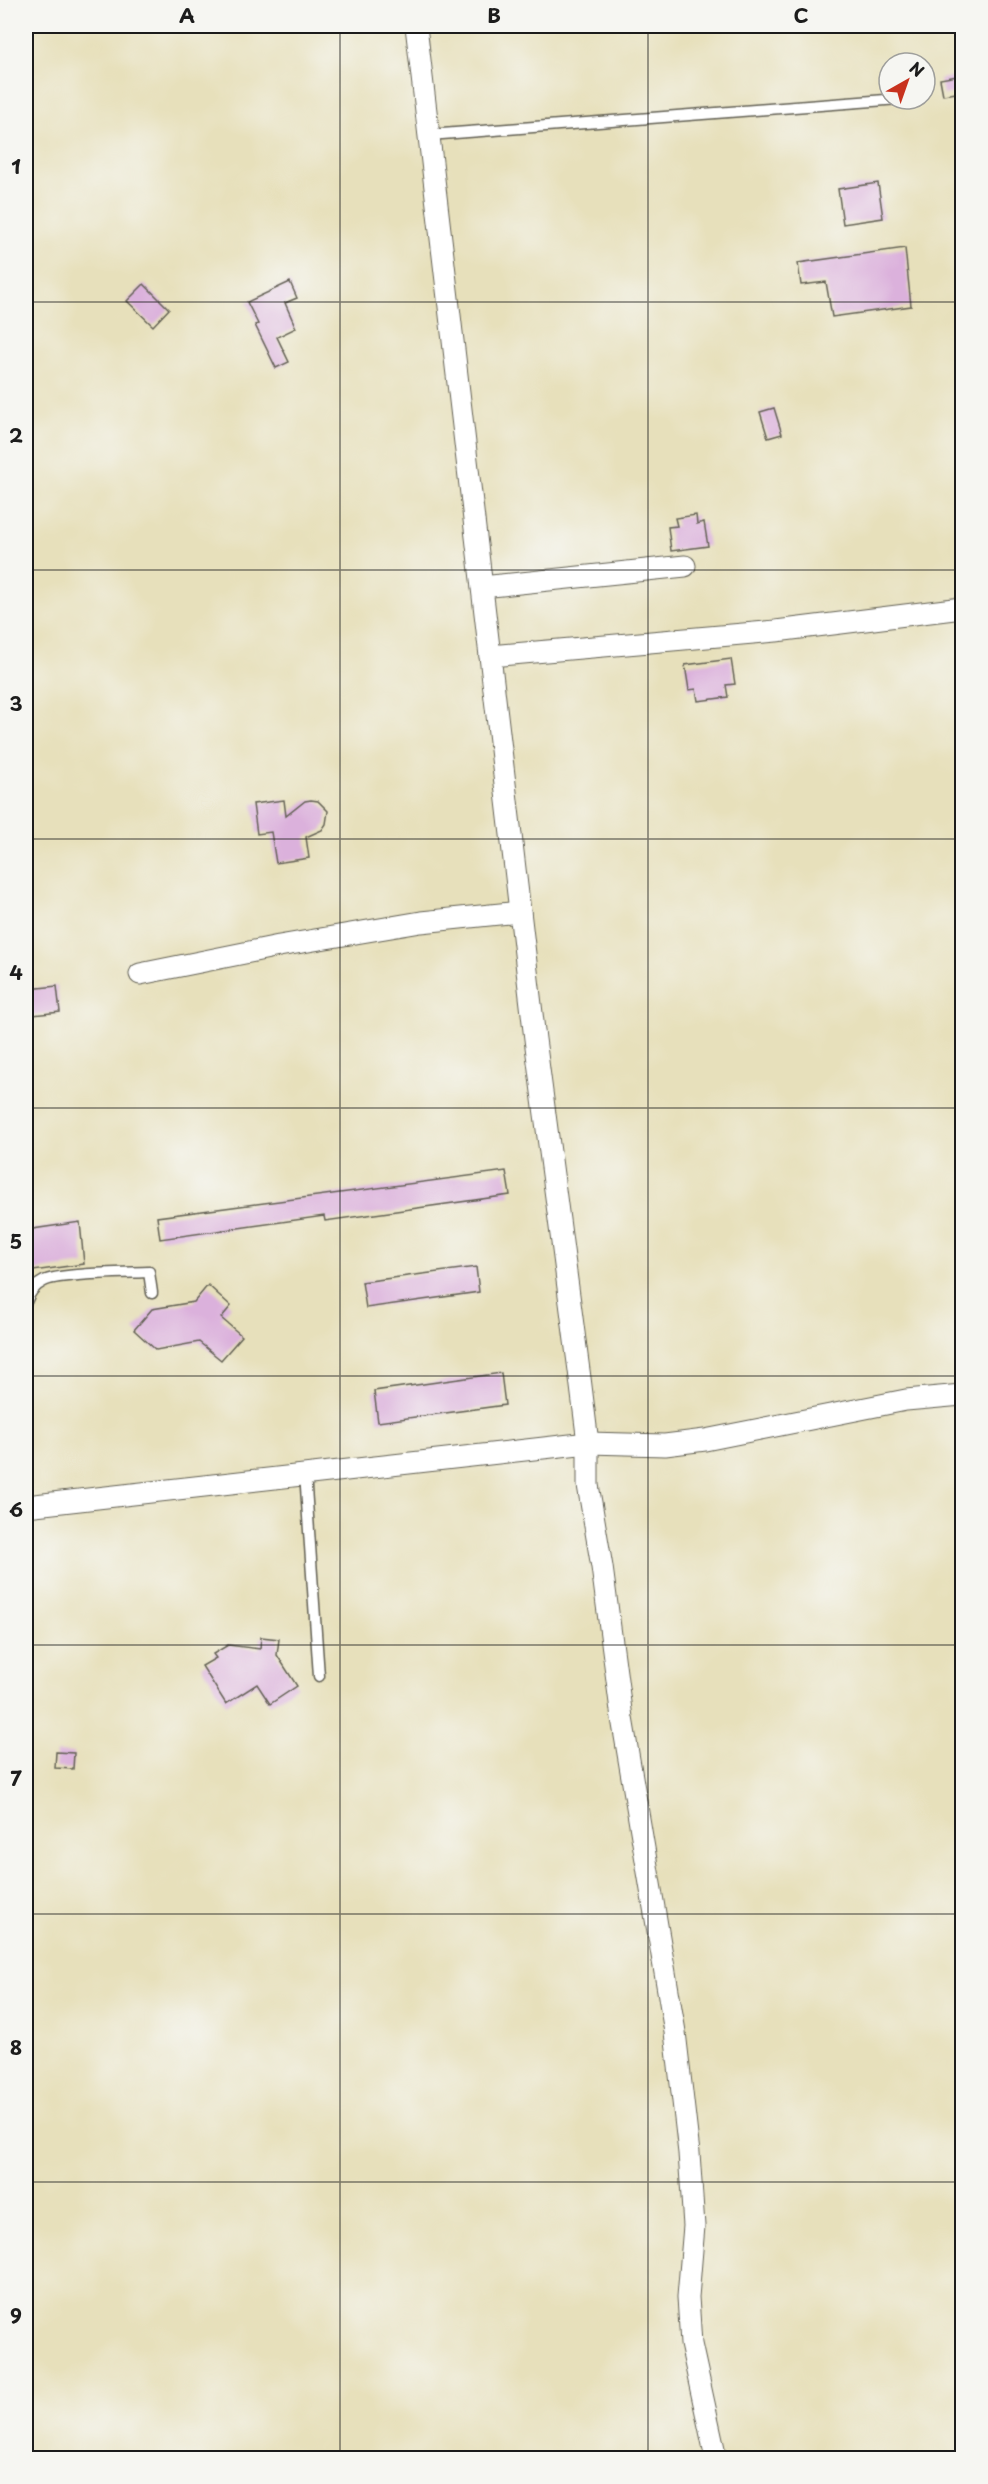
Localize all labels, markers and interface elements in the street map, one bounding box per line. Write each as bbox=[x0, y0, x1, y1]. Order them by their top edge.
text: A bbox=[179, 0, 195, 30]
text: B bbox=[487, 0, 501, 30]
text: C bbox=[793, 0, 809, 30]
north arrow bbox=[877, 51, 937, 111]
text: N bbox=[905, 55, 930, 82]
text: 1 bbox=[11, 151, 21, 181]
text: 2 bbox=[9, 420, 23, 450]
text: 3 bbox=[9, 688, 23, 718]
text: 4 bbox=[9, 957, 23, 987]
text: 5 bbox=[10, 1226, 22, 1256]
text: 6 bbox=[9, 1494, 23, 1524]
text: 7 bbox=[10, 1763, 22, 1793]
text: 8 bbox=[10, 2032, 22, 2062]
text: 9 bbox=[10, 2300, 22, 2330]

